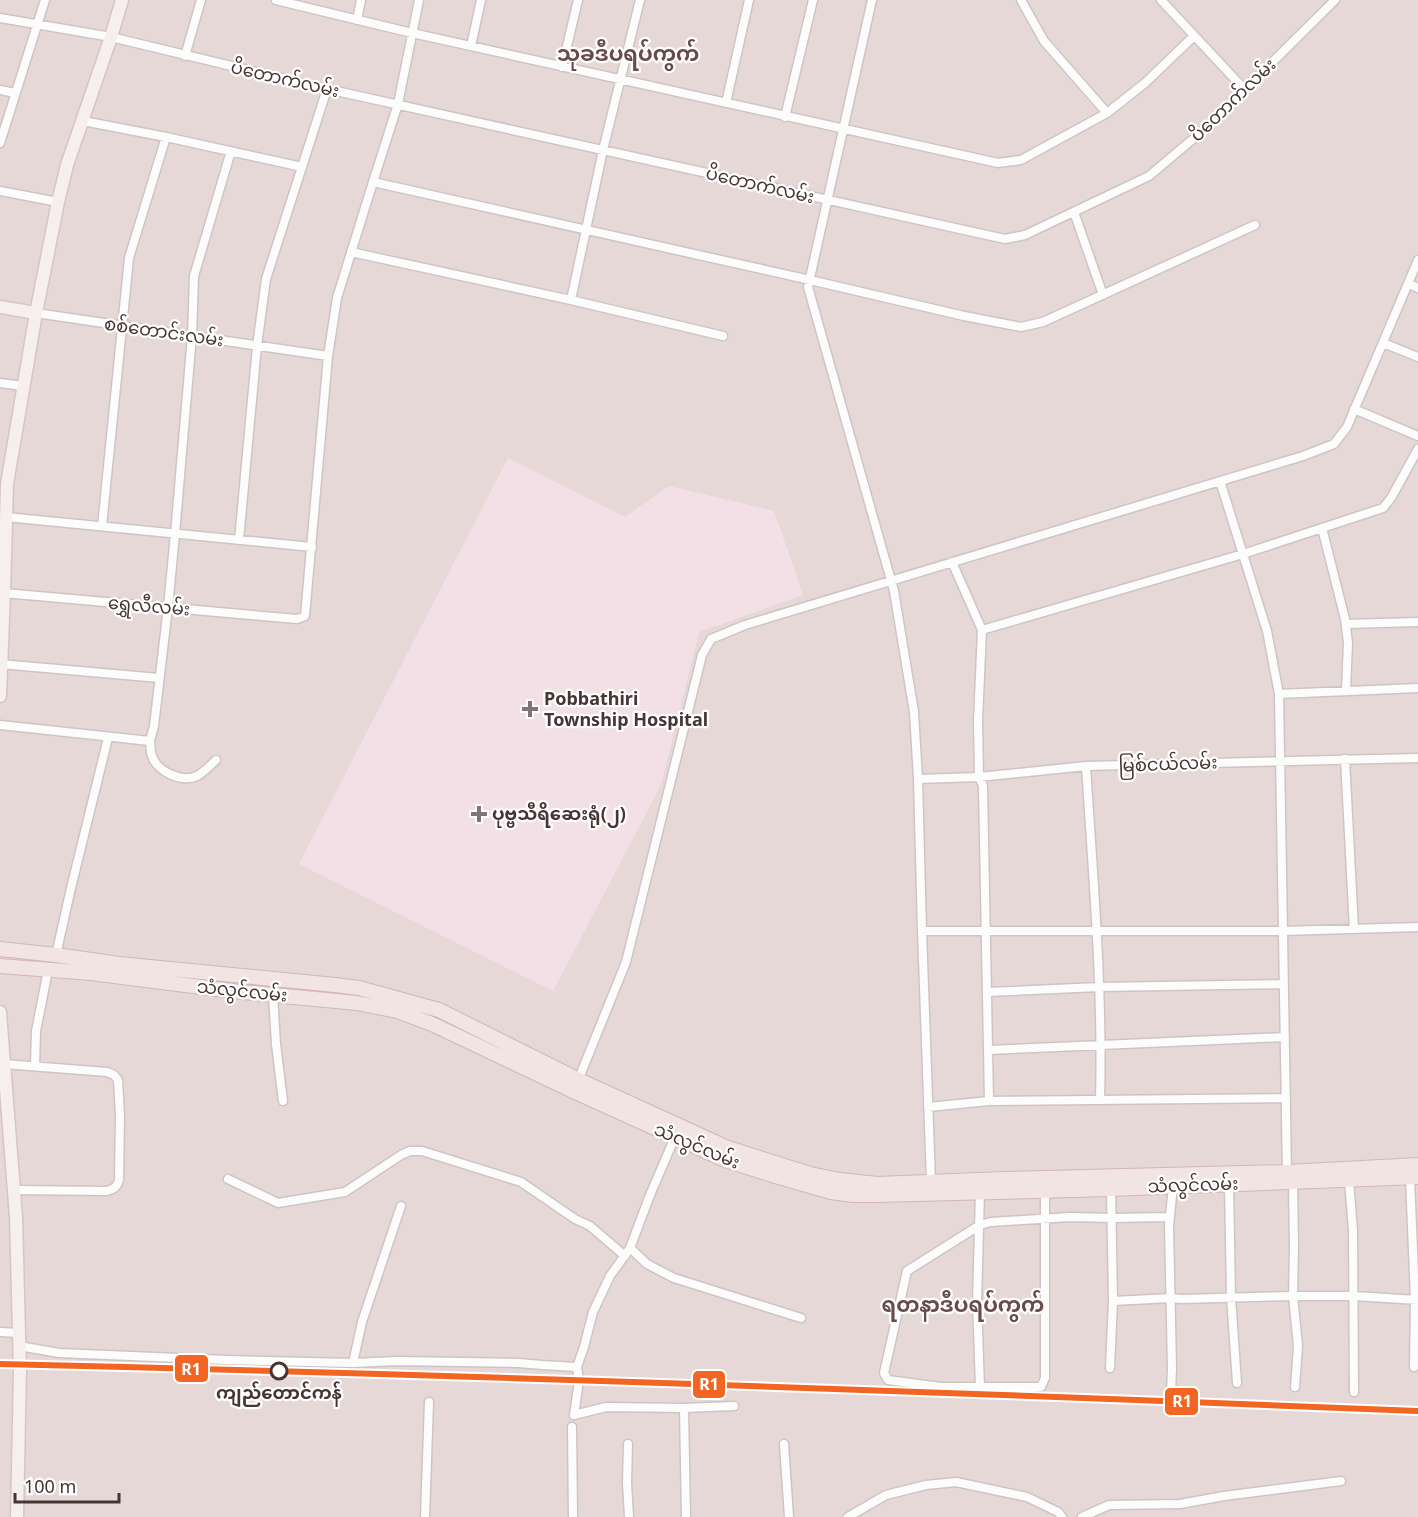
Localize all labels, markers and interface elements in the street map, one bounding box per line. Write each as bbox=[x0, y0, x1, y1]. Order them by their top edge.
district label: သုခဒီပရပ်ကွက် bbox=[557, 38, 699, 71]
street label: ပိတောက်လမ်း bbox=[1183, 52, 1280, 146]
street label: ပိတောက်လမ်း bbox=[229, 53, 342, 102]
street label: ပိတောက်လမ်း bbox=[704, 159, 817, 208]
street label: စစ်တောင်းလမ်း bbox=[103, 311, 225, 351]
street label: ရွှေလီလမ်း bbox=[107, 588, 191, 625]
place label: Pobbathiri Township Hospital bbox=[544, 686, 708, 731]
marker: Pobbathiri Township Hospital bbox=[521, 700, 539, 718]
street label: မြစ်ငယ်လမ်း bbox=[1118, 749, 1218, 781]
place label: ပုဗ္ဗသီရိဆေးရုံ(၂) bbox=[492, 801, 626, 828]
marker: ပုဗ္ဗသီရိဆေးရုံ(၂) bbox=[470, 805, 488, 823]
street label: သံလွင်လမ်း bbox=[195, 973, 289, 1011]
street label: သံလွင်လမ်း bbox=[649, 1116, 744, 1178]
street label: သံလွင်လမ်း bbox=[1147, 1170, 1239, 1202]
district label: ရတနာဒီပရပ်ကွက် bbox=[882, 1289, 1044, 1322]
line badge: R1 bbox=[174, 1354, 209, 1383]
text: R1 bbox=[181, 1358, 201, 1380]
marker: ကျည်တောင်ကန် bbox=[270, 1362, 288, 1380]
line badge: R1 bbox=[692, 1370, 726, 1399]
text: R1 bbox=[699, 1373, 719, 1395]
place label: ကျည်တောင်ကန် bbox=[216, 1380, 342, 1408]
line badge: R1 bbox=[1164, 1387, 1199, 1416]
text: R1 bbox=[1172, 1390, 1192, 1412]
scale bar bbox=[15, 1466, 118, 1504]
text: 100 m bbox=[24, 1474, 76, 1498]

